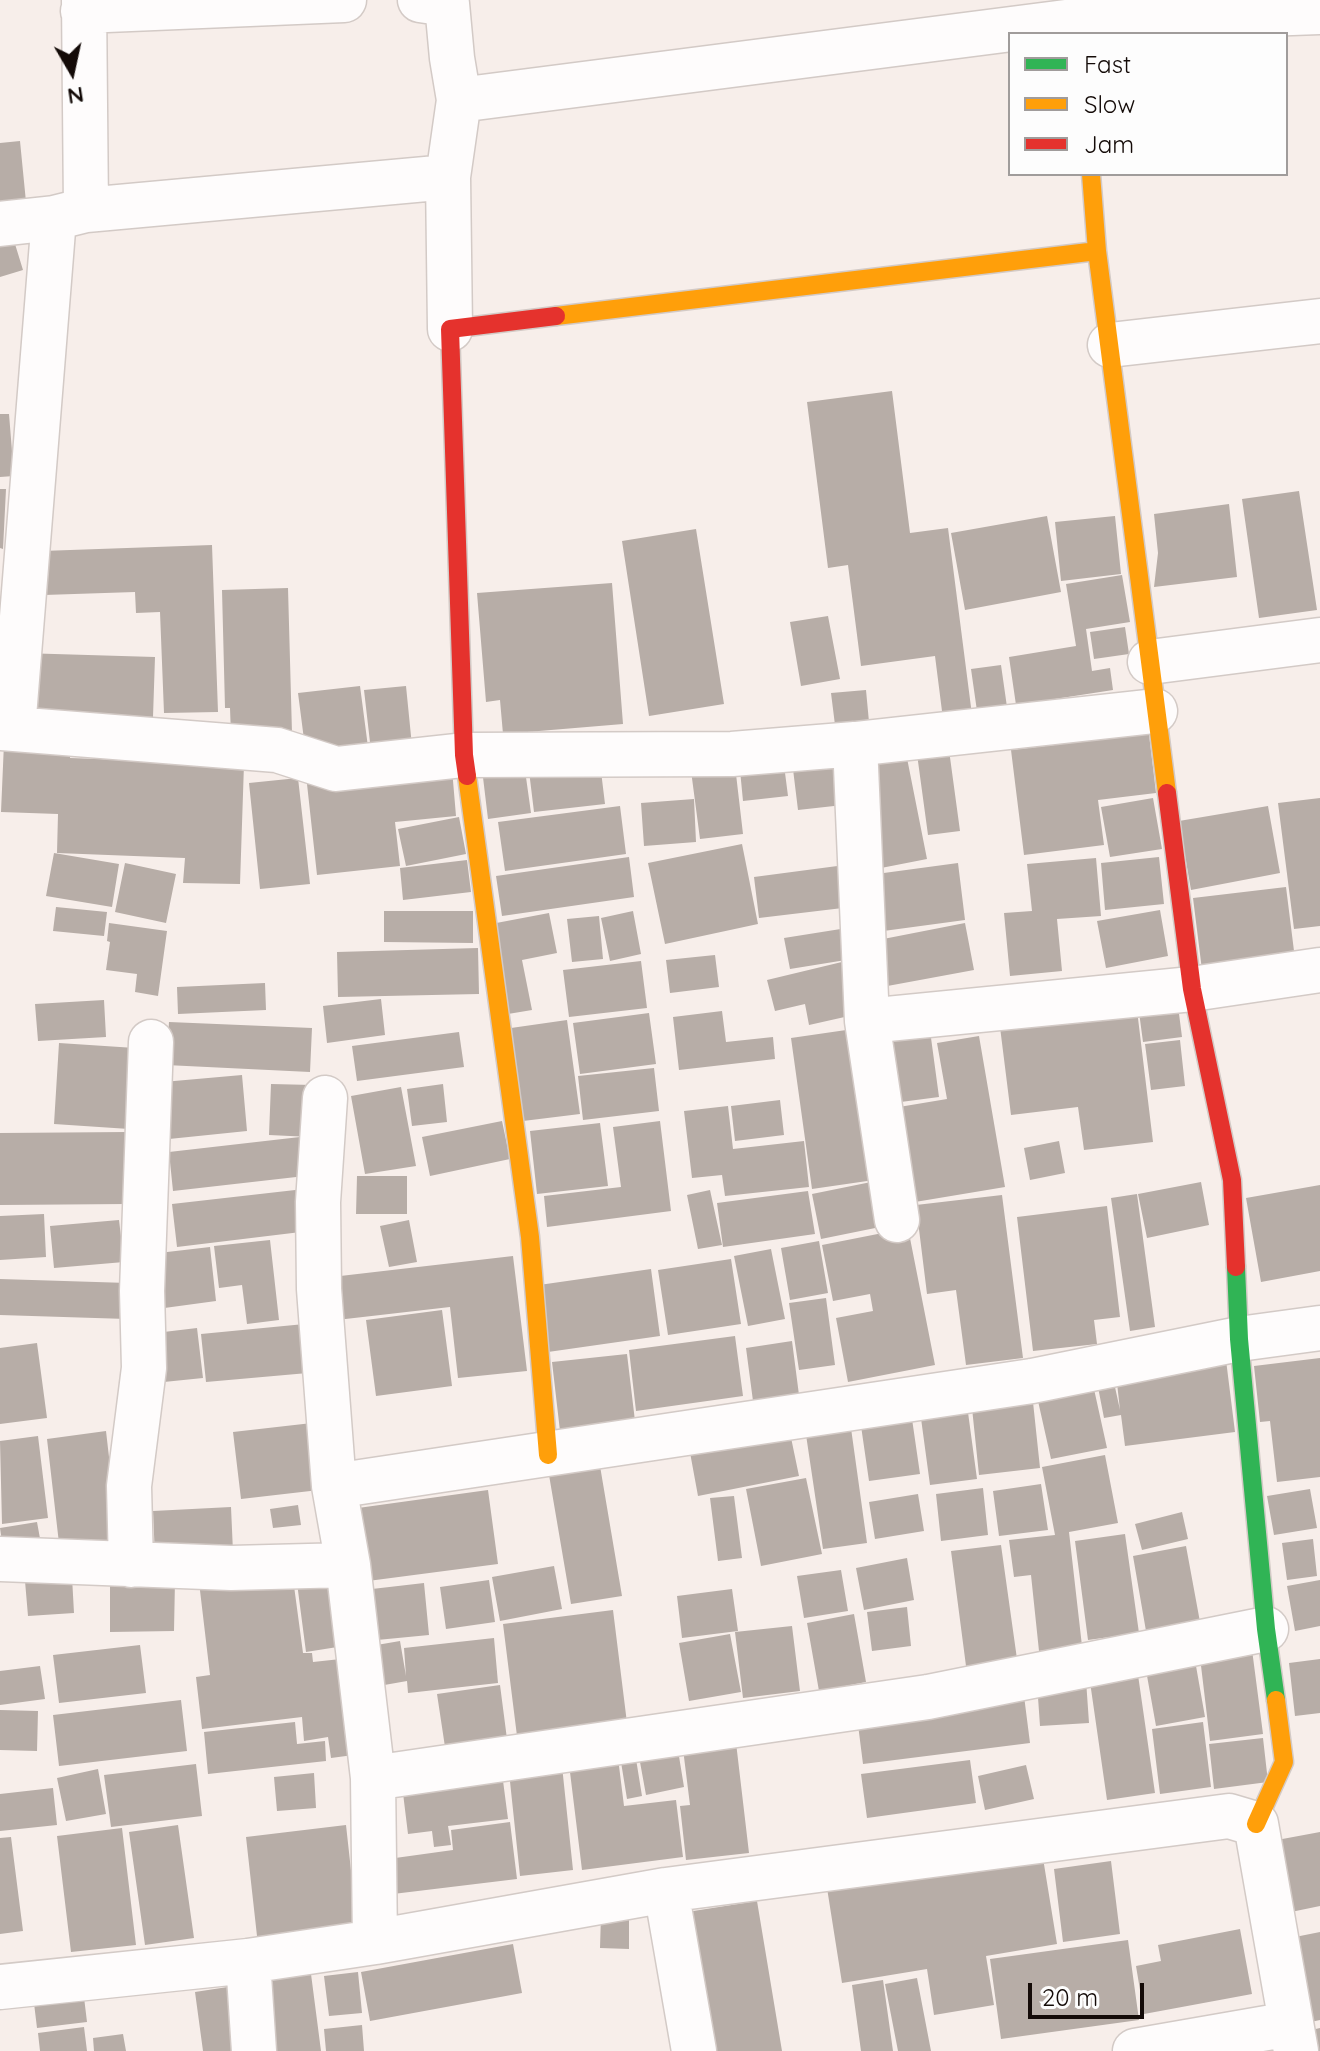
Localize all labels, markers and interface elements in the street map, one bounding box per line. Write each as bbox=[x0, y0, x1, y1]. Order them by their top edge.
north arrow bbox=[32, 32, 112, 112]
legend bbox=[1008, 32, 1288, 176]
text: Fast bbox=[1084, 49, 1131, 79]
text: N bbox=[66, 81, 86, 111]
text: Slow bbox=[1084, 89, 1135, 119]
text: Jam bbox=[1084, 129, 1134, 159]
scale bar bbox=[1032, 1967, 1148, 2017]
text: 20 m bbox=[1042, 1982, 1098, 2012]

